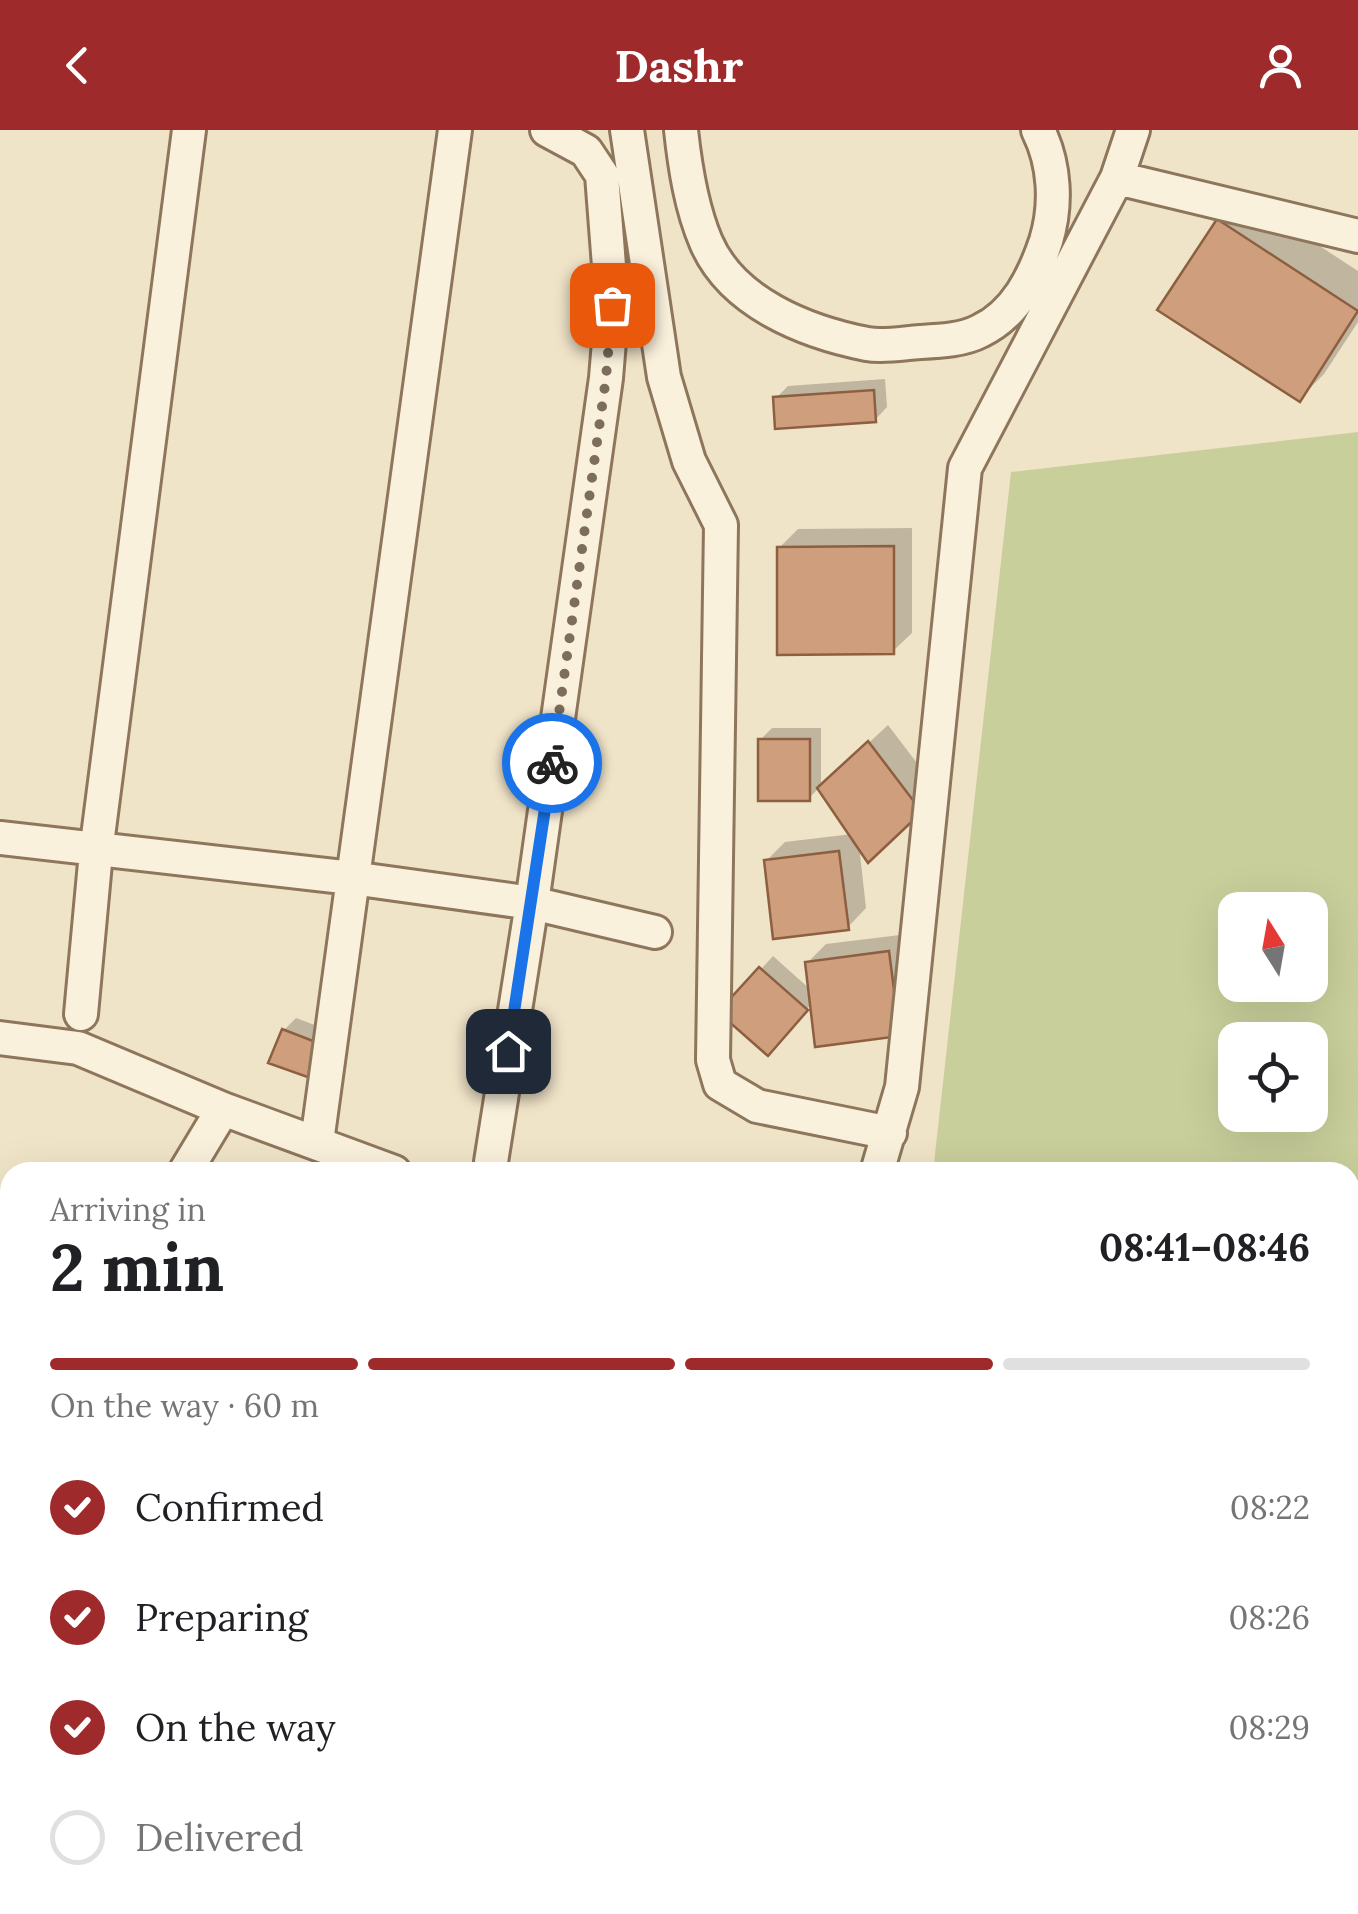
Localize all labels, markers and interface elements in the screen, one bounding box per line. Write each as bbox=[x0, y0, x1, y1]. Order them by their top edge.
text: Dashr bbox=[615, 37, 743, 94]
icon: back bbox=[50, 38, 105, 93]
icon: person bbox=[1253, 38, 1308, 93]
pin bbox=[570, 263, 655, 348]
icon: bag bbox=[585, 278, 640, 333]
courier bbox=[502, 713, 602, 813]
icon: bike bbox=[525, 736, 580, 791]
north arrow bbox=[1218, 892, 1328, 1002]
map controls bbox=[1218, 892, 1328, 1132]
pin bbox=[466, 1009, 551, 1094]
button: locate bbox=[1218, 1022, 1328, 1132]
icon: home bbox=[481, 1024, 536, 1079]
text: Arriving in bbox=[50, 1189, 206, 1230]
text: 08:41–08:46 bbox=[1099, 1223, 1310, 1271]
text: 2 min bbox=[50, 1226, 224, 1309]
text: On the way · 60 m bbox=[50, 1385, 319, 1426]
icon: check bbox=[50, 1480, 105, 1535]
text: Confirmed bbox=[135, 1483, 324, 1531]
text: 08:22 bbox=[1230, 1487, 1310, 1528]
icon: check bbox=[50, 1590, 105, 1645]
text: Preparing bbox=[135, 1593, 308, 1641]
text: 08:26 bbox=[1228, 1597, 1310, 1638]
icon: check bbox=[50, 1700, 105, 1755]
text: On the way bbox=[135, 1703, 336, 1751]
text: 08:29 bbox=[1228, 1707, 1310, 1748]
text: Delivered bbox=[135, 1813, 304, 1861]

